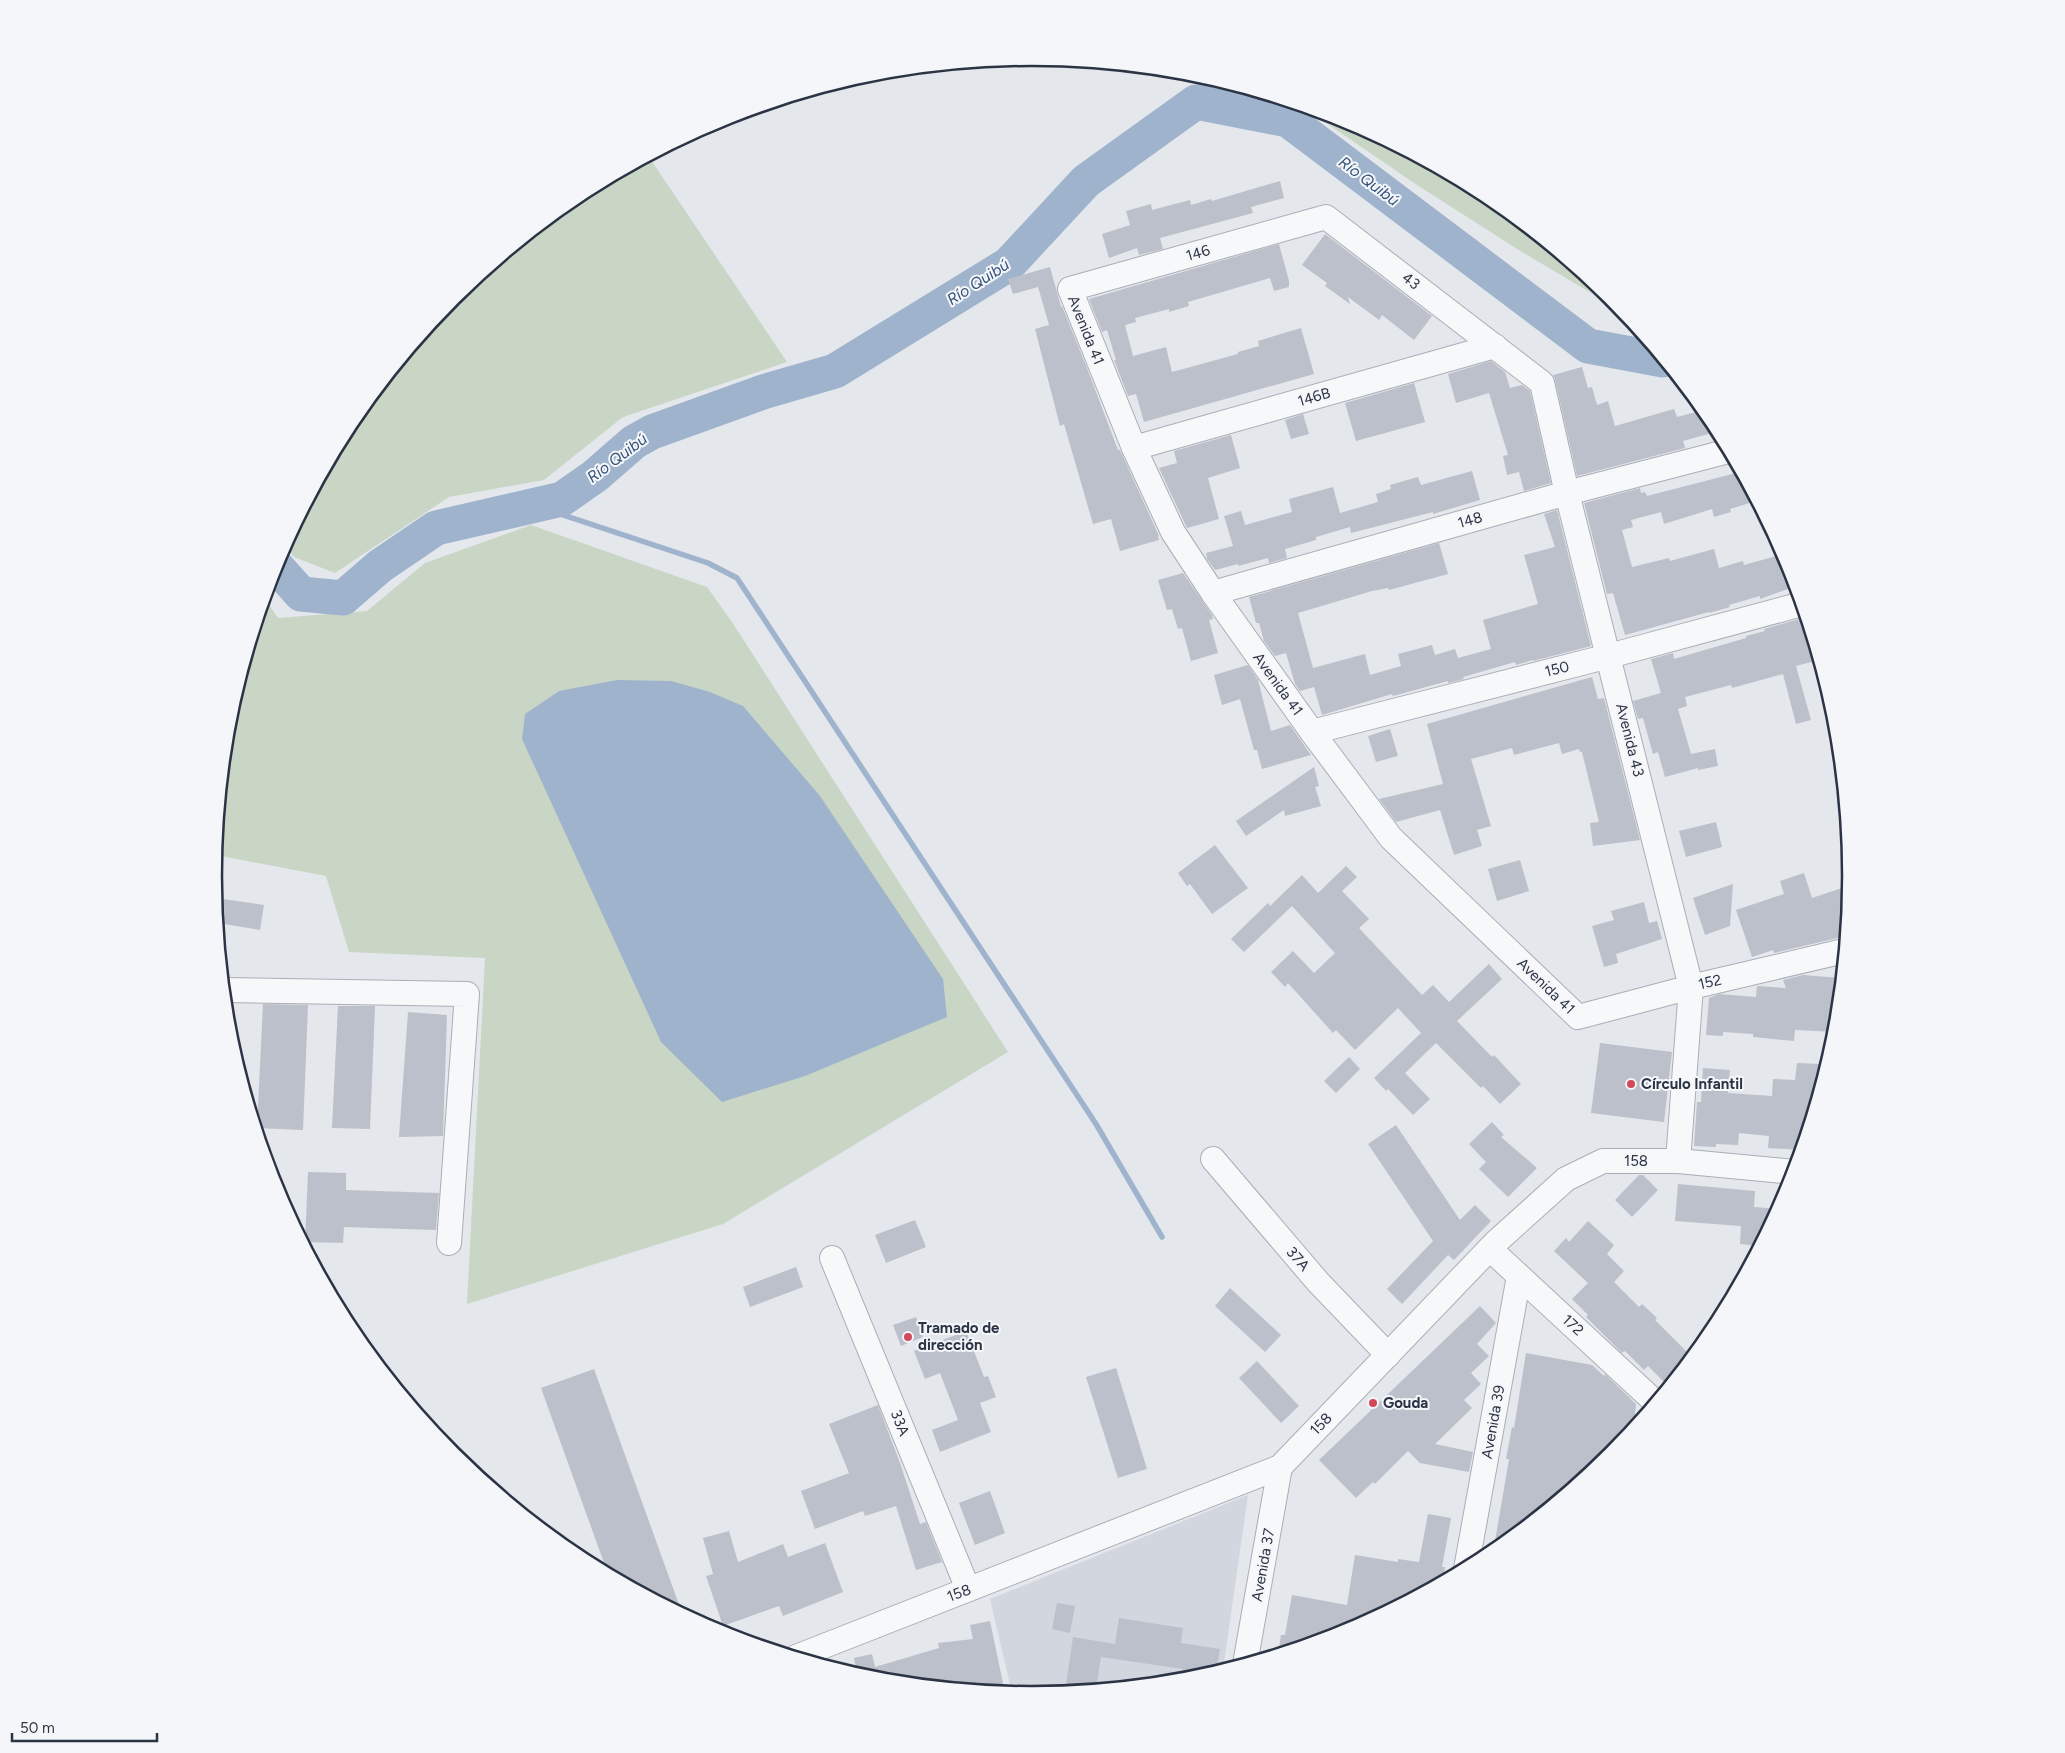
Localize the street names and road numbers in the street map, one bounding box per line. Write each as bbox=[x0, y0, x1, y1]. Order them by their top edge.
street label: 146 bbox=[1184, 241, 1212, 265]
street label: 43 bbox=[1399, 269, 1423, 293]
street label: Avenida 41 bbox=[1064, 293, 1108, 367]
street label: 146B bbox=[1296, 384, 1332, 410]
street label: 148 bbox=[1456, 508, 1484, 532]
street label: Avenida 41 bbox=[1249, 649, 1307, 719]
street label: 150 bbox=[1543, 657, 1571, 681]
street label: Avenida 43 bbox=[1612, 701, 1648, 779]
street label: Avenida 41 bbox=[1513, 954, 1579, 1018]
street label: 152 bbox=[1697, 971, 1723, 993]
street label: 158 bbox=[1624, 1152, 1648, 1170]
street label: 37A bbox=[1283, 1243, 1313, 1275]
street label: 172 bbox=[1559, 1311, 1587, 1339]
street label: Avenida 39 bbox=[1478, 1384, 1508, 1460]
street label: 33A bbox=[887, 1407, 913, 1439]
street label: 158 bbox=[1306, 1409, 1336, 1439]
street label: Avenida 37 bbox=[1248, 1527, 1278, 1603]
street label: 158 bbox=[945, 1580, 973, 1606]

